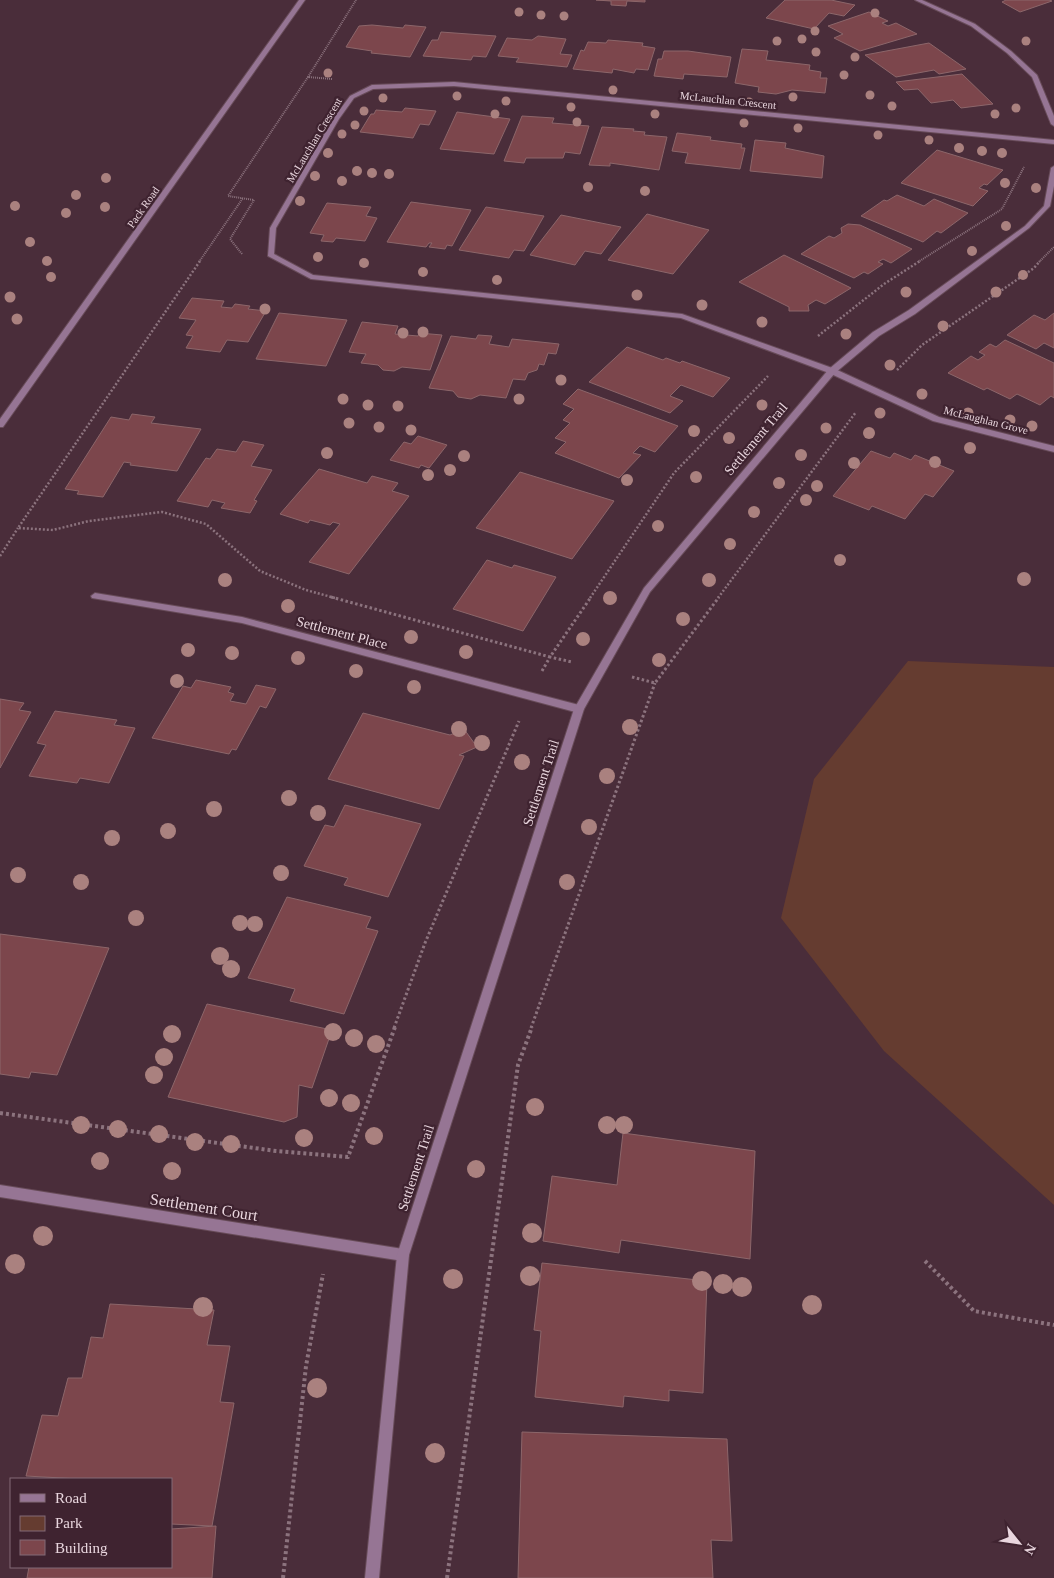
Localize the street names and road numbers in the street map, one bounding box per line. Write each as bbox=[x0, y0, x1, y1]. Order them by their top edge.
street label: McLauchlan Crescent bbox=[679, 89, 777, 111]
street label: McLauchlan Crescent bbox=[284, 95, 344, 185]
street label: Pack Road bbox=[125, 184, 162, 230]
street label: Settlement Trail bbox=[721, 400, 791, 478]
street label: McLaughlan Grove bbox=[943, 404, 1029, 436]
street label: Settlement Place bbox=[295, 614, 389, 652]
street label: Settlement Trail bbox=[520, 738, 562, 828]
street label: Settlement Trail bbox=[395, 1123, 437, 1213]
street label: Settlement Court bbox=[149, 1190, 260, 1224]

